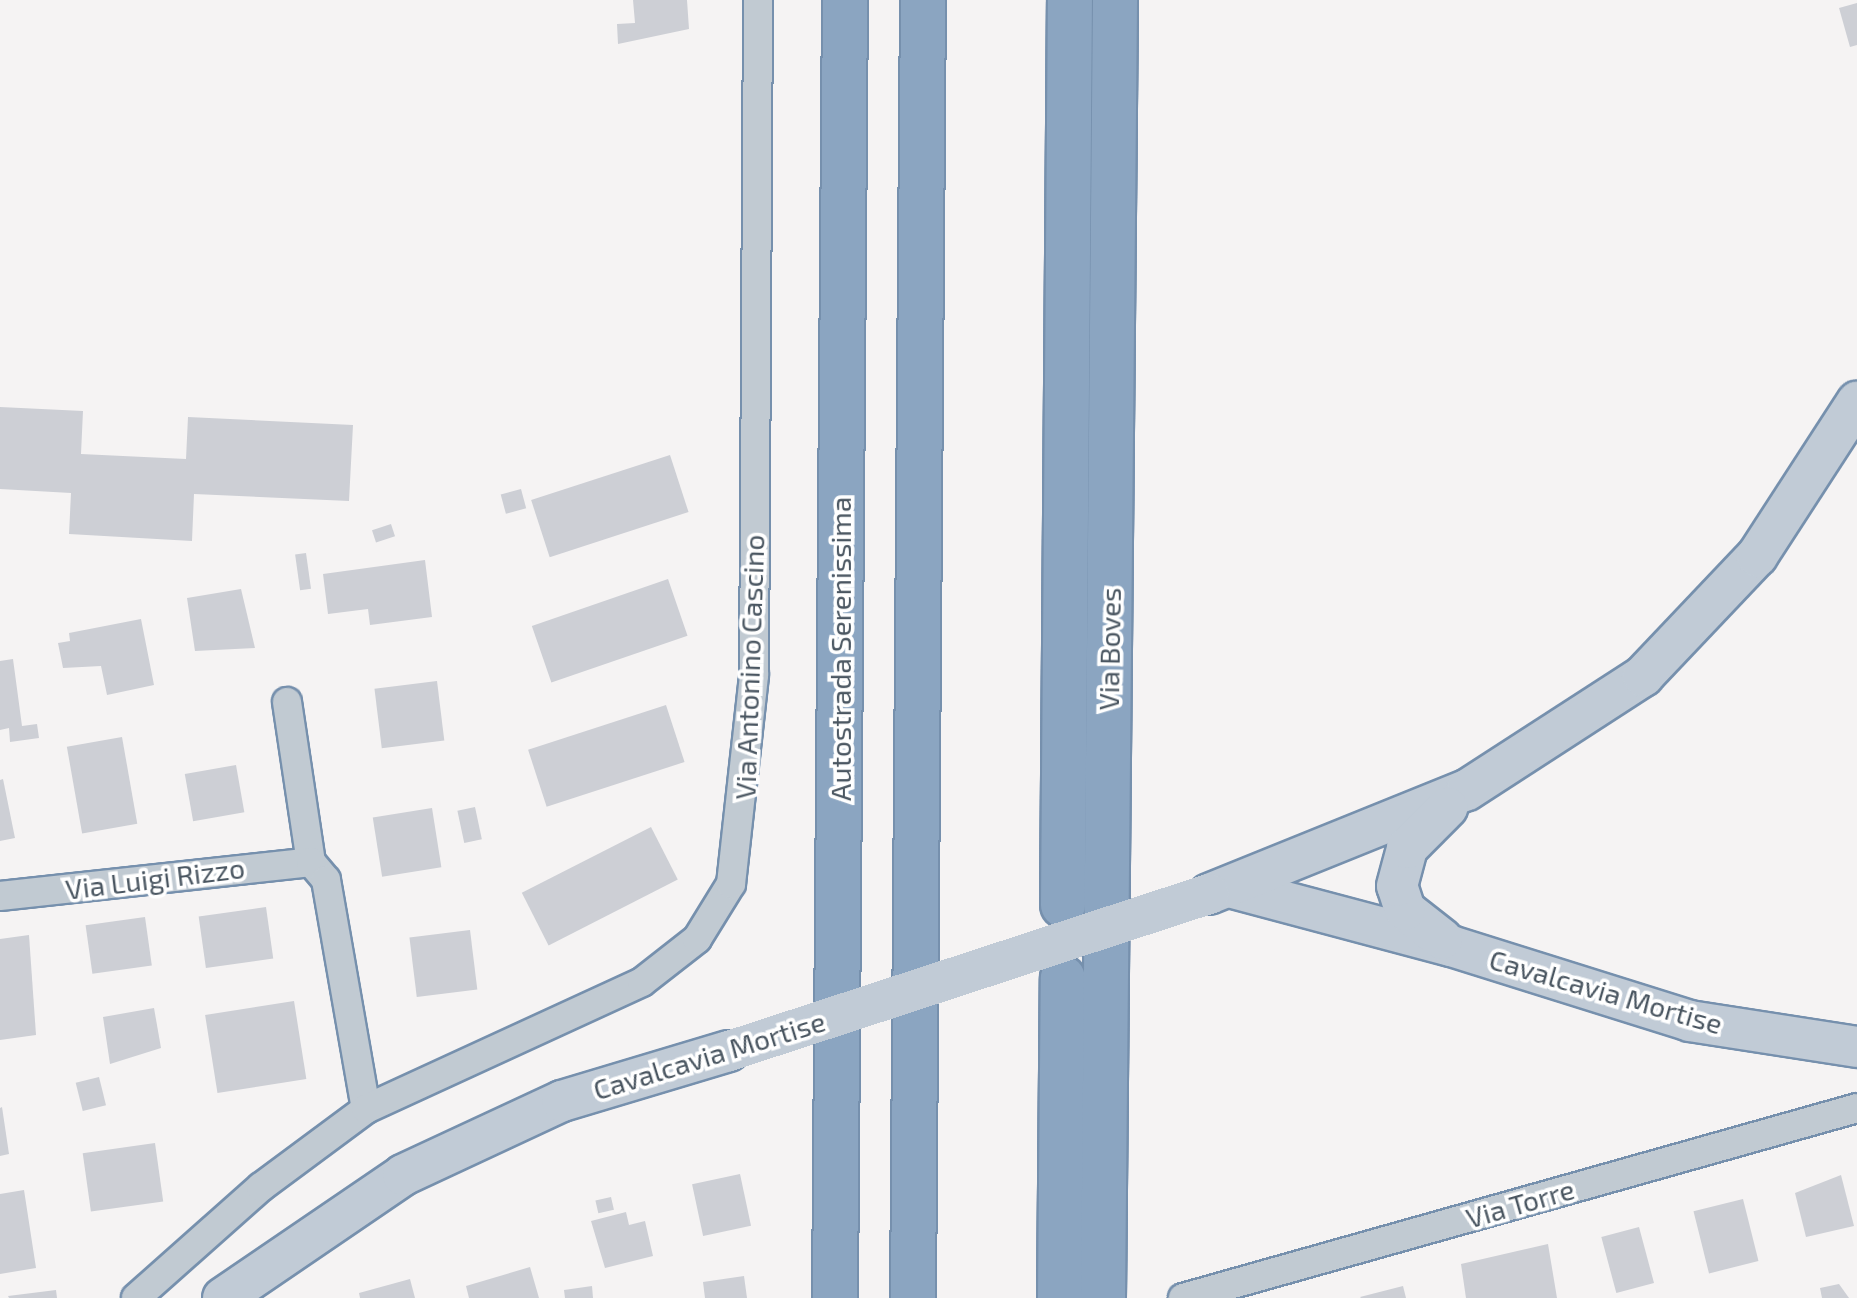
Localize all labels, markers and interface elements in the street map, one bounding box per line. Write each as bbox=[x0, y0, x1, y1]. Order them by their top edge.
street label: Autostrada Serenissima bbox=[823, 497, 857, 801]
street label: Via Antonino Cascino bbox=[728, 534, 770, 800]
street label: Via Boves bbox=[1091, 587, 1127, 711]
street label: Via Luigi Rizzo bbox=[63, 850, 247, 906]
street label: Cavalcavia Mortise bbox=[1486, 942, 1726, 1040]
street label: Cavalcavia Mortise bbox=[589, 1004, 829, 1106]
street label: Via Torre bbox=[1462, 1171, 1578, 1235]

